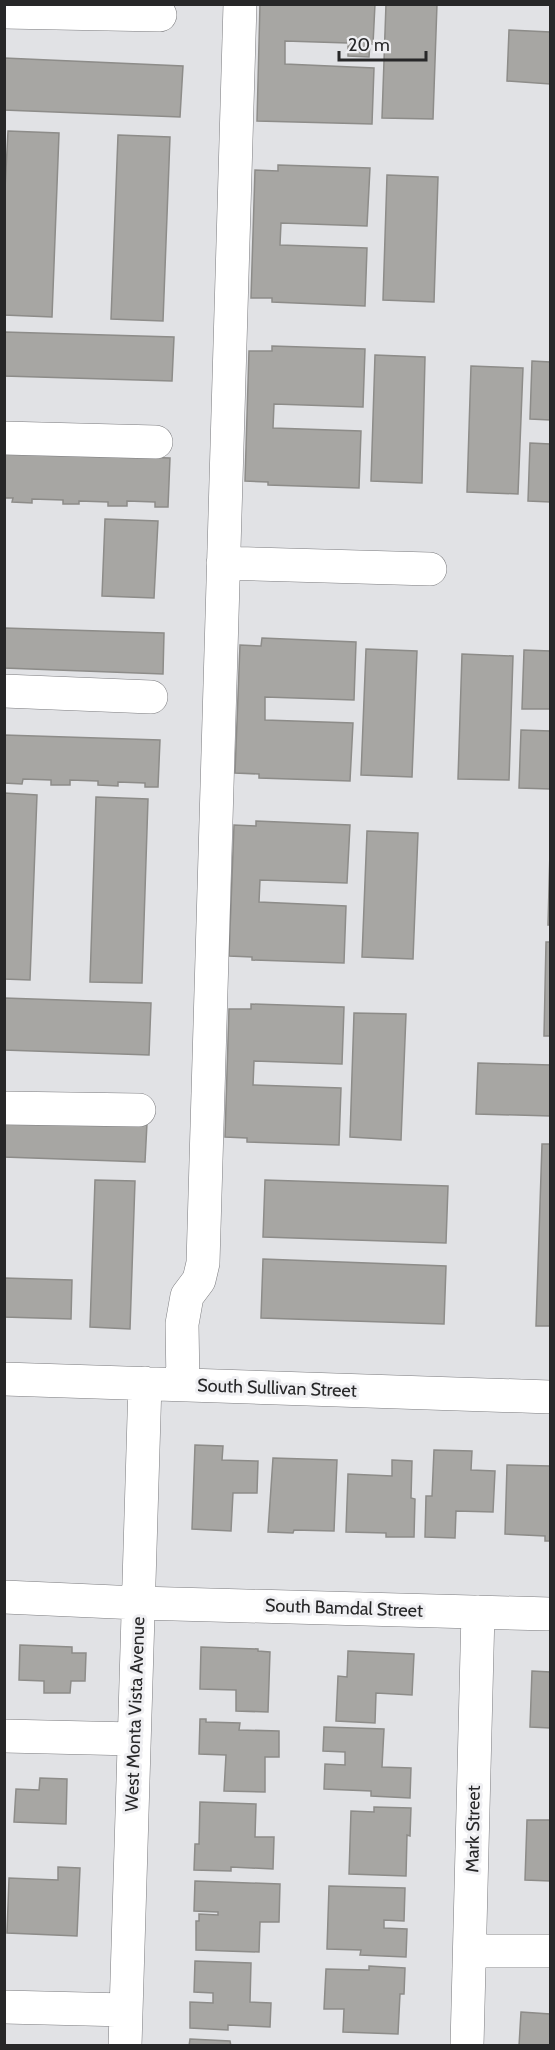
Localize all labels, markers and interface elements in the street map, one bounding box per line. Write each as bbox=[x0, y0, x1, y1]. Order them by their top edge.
scale bar bbox=[339, 24, 426, 62]
text: 20 m bbox=[348, 34, 390, 56]
street label: South Sullivan Street bbox=[197, 1374, 357, 1402]
street label: South Bamdal Street bbox=[265, 1594, 423, 1622]
street label: West Monta Vista Avenue bbox=[121, 1616, 149, 1812]
street label: Mark Street bbox=[461, 1785, 485, 1873]

